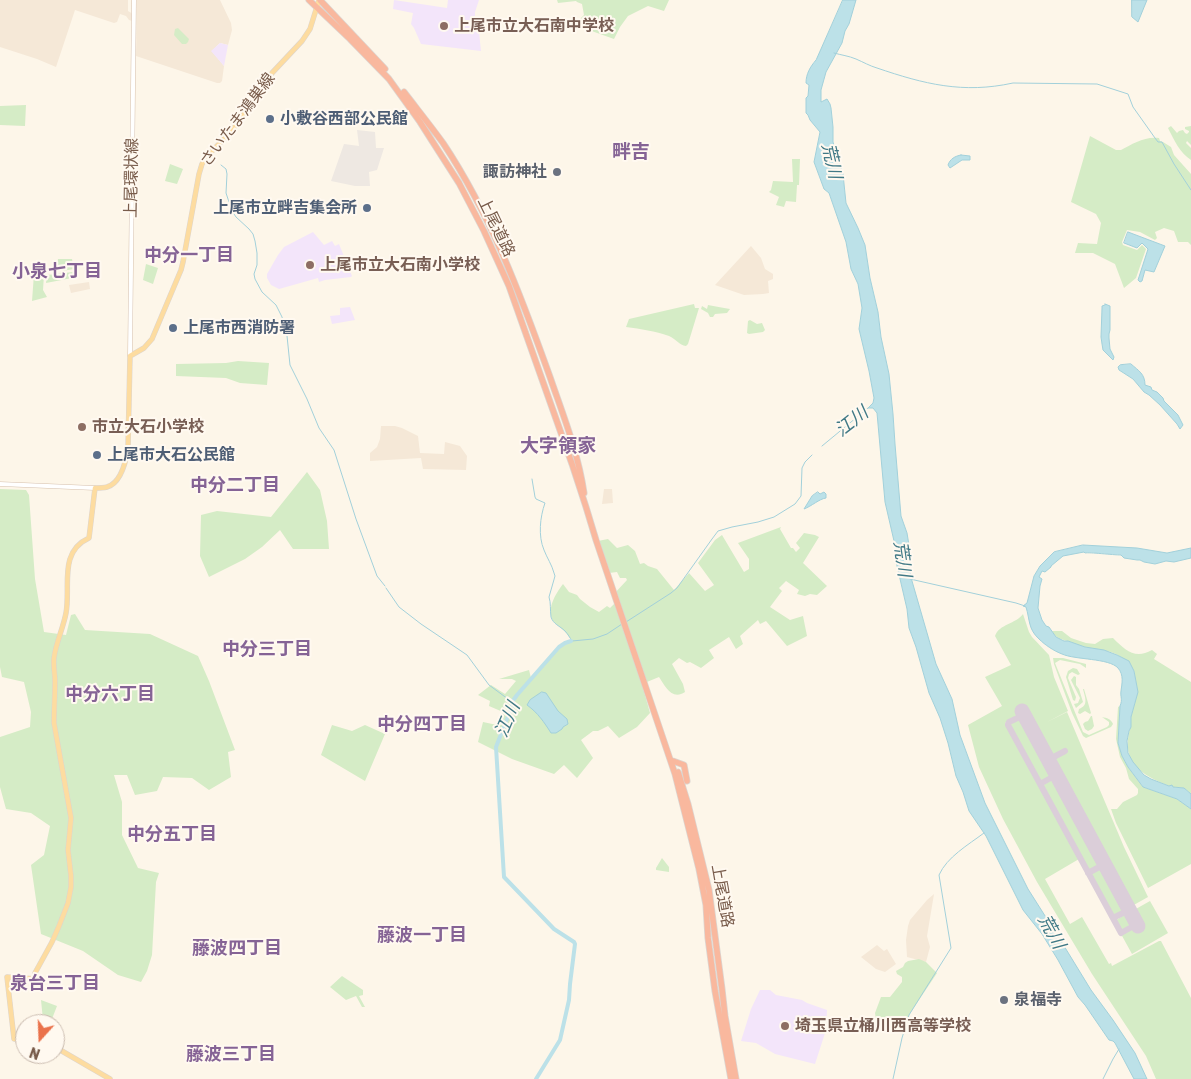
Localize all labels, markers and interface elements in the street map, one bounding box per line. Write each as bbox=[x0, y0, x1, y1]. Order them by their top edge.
place label: 上尾市立大石南中学校 bbox=[454, 16, 614, 36]
marker: 上尾市立大石南中学校 bbox=[438, 20, 450, 32]
street label: さいたま鴻巣線 bbox=[197, 69, 279, 171]
place label: 小敷谷西部公民館 bbox=[280, 109, 408, 129]
marker: 小敷谷西部公民館 bbox=[264, 113, 276, 125]
street label: 上尾環状線 bbox=[122, 138, 142, 218]
water label: 荒川 bbox=[816, 141, 846, 181]
district label: 畔吉 bbox=[612, 142, 650, 164]
place label: 諏訪神社 bbox=[483, 162, 547, 182]
marker: 諏訪神社 bbox=[551, 166, 563, 178]
street label: 上尾道路 bbox=[473, 194, 519, 260]
place label: 上尾市立畔吉集会所 bbox=[213, 198, 357, 218]
marker: 上尾市立畔吉集会所 bbox=[361, 202, 373, 214]
district label: 中分一丁目 bbox=[144, 245, 234, 267]
place label: 上尾市立大石南小学校 bbox=[320, 255, 480, 275]
marker: 上尾市立大石南小学校 bbox=[304, 259, 316, 271]
district label: 小泉七丁目 bbox=[12, 261, 102, 283]
place label: 上尾市西消防署 bbox=[183, 318, 295, 338]
marker: 上尾市西消防署 bbox=[167, 322, 179, 334]
water label: 江川 bbox=[831, 402, 873, 442]
place label: 市立大石小学校 bbox=[92, 417, 204, 437]
marker: 市立大石小学校 bbox=[76, 421, 88, 433]
district label: 大字領家 bbox=[520, 436, 596, 458]
place label: 上尾市大石公民館 bbox=[107, 445, 235, 465]
marker: 上尾市大石公民館 bbox=[91, 449, 103, 461]
district label: 中分二丁目 bbox=[190, 475, 280, 497]
water label: 荒川 bbox=[889, 540, 915, 578]
district label: 中分三丁目 bbox=[222, 639, 312, 661]
district label: 中分六丁目 bbox=[65, 684, 155, 706]
water label: 江川 bbox=[491, 699, 525, 741]
district label: 中分四丁目 bbox=[377, 714, 467, 736]
district label: 中分五丁目 bbox=[127, 824, 217, 846]
street label: 上尾道路 bbox=[707, 863, 737, 929]
water label: 荒川 bbox=[1033, 911, 1069, 953]
district label: 藤波一丁目 bbox=[377, 925, 467, 947]
district label: 藤波四丁目 bbox=[192, 938, 282, 960]
district label: 泉台三丁目 bbox=[10, 973, 100, 995]
place label: 泉福寺 bbox=[1014, 990, 1062, 1010]
marker: 泉福寺 bbox=[998, 994, 1010, 1006]
north arrow bbox=[15, 1014, 65, 1064]
place label: 埼玉県立桶川西高等学校 bbox=[795, 1016, 971, 1036]
marker: 埼玉県立桶川西高等学校 bbox=[779, 1020, 791, 1032]
text: N bbox=[27, 1043, 43, 1062]
district label: 藤波三丁目 bbox=[186, 1044, 276, 1066]

